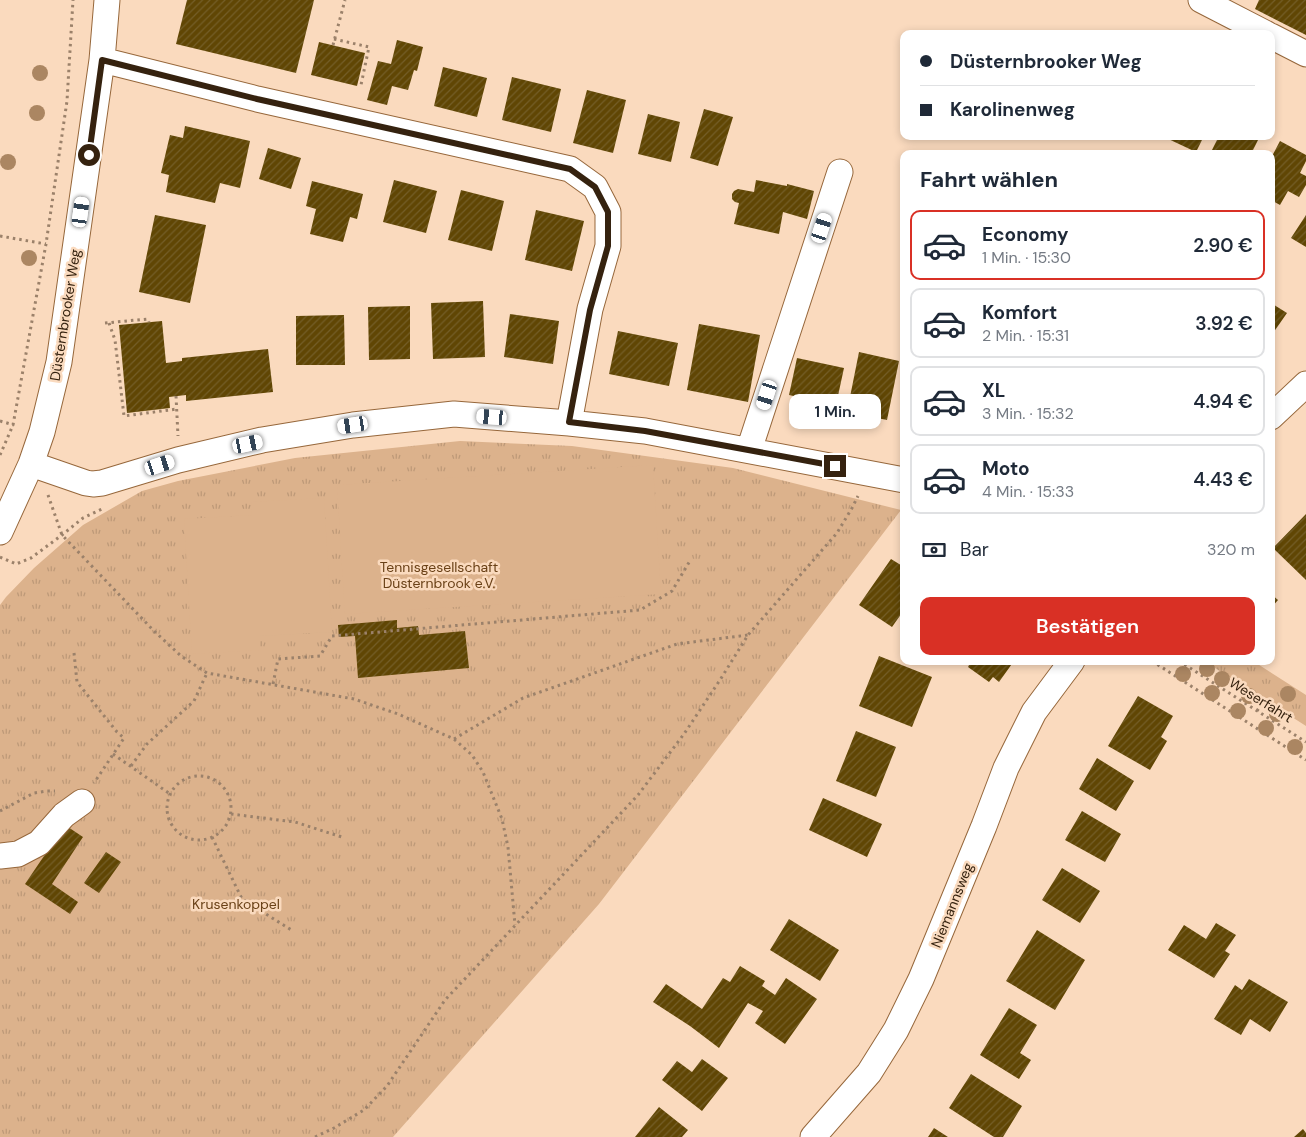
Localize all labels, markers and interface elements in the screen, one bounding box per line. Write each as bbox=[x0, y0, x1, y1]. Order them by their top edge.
text: Düsternbrooker Weg bbox=[950, 49, 1142, 74]
text: Karolinenweg bbox=[950, 97, 1075, 122]
route start bbox=[78, 144, 100, 166]
text: Fahrt wählen bbox=[920, 165, 1058, 194]
car bbox=[71, 196, 90, 228]
car bbox=[810, 211, 833, 245]
text: Economy bbox=[982, 222, 1069, 247]
icon: car bbox=[922, 223, 967, 268]
text: 2.90 € bbox=[1193, 233, 1253, 258]
text: 1 Min. · 15:30 bbox=[982, 247, 1071, 268]
street label: Düsternbrooker Weg bbox=[46, 248, 84, 382]
text: Komfort bbox=[982, 300, 1057, 325]
icon: car bbox=[922, 301, 967, 346]
text: 3.92 € bbox=[1195, 311, 1253, 336]
text: 2 Min. · 15:31 bbox=[982, 325, 1069, 346]
car bbox=[755, 378, 778, 412]
text: XL bbox=[982, 378, 1005, 403]
icon: car bbox=[922, 379, 967, 424]
text: 4.94 € bbox=[1193, 389, 1253, 414]
callout: 1 Min. bbox=[789, 394, 881, 428]
text: 1 Min. bbox=[814, 401, 856, 422]
text: 3 Min. · 15:32 bbox=[982, 403, 1074, 424]
car bbox=[476, 408, 507, 426]
car bbox=[337, 415, 368, 435]
car bbox=[231, 434, 264, 454]
car bbox=[143, 453, 176, 477]
route end bbox=[824, 455, 846, 477]
text: Moto bbox=[982, 456, 1030, 481]
icon: car bbox=[922, 457, 967, 502]
text: 4.43 € bbox=[1193, 467, 1253, 492]
text: 4 Min. · 15:33 bbox=[982, 481, 1074, 502]
icon: cash bbox=[920, 536, 948, 564]
text: Bar bbox=[960, 537, 989, 562]
text: 320 m bbox=[1207, 539, 1255, 560]
park label: Tennisgesellschaft Düsternbrook e.V. bbox=[380, 558, 498, 592]
button: Bestätigen bbox=[920, 597, 1255, 655]
street label: Weserfahrt bbox=[1226, 673, 1296, 727]
street label: Niemannsweg bbox=[927, 860, 977, 950]
park label: Krusenkoppel bbox=[192, 895, 280, 913]

